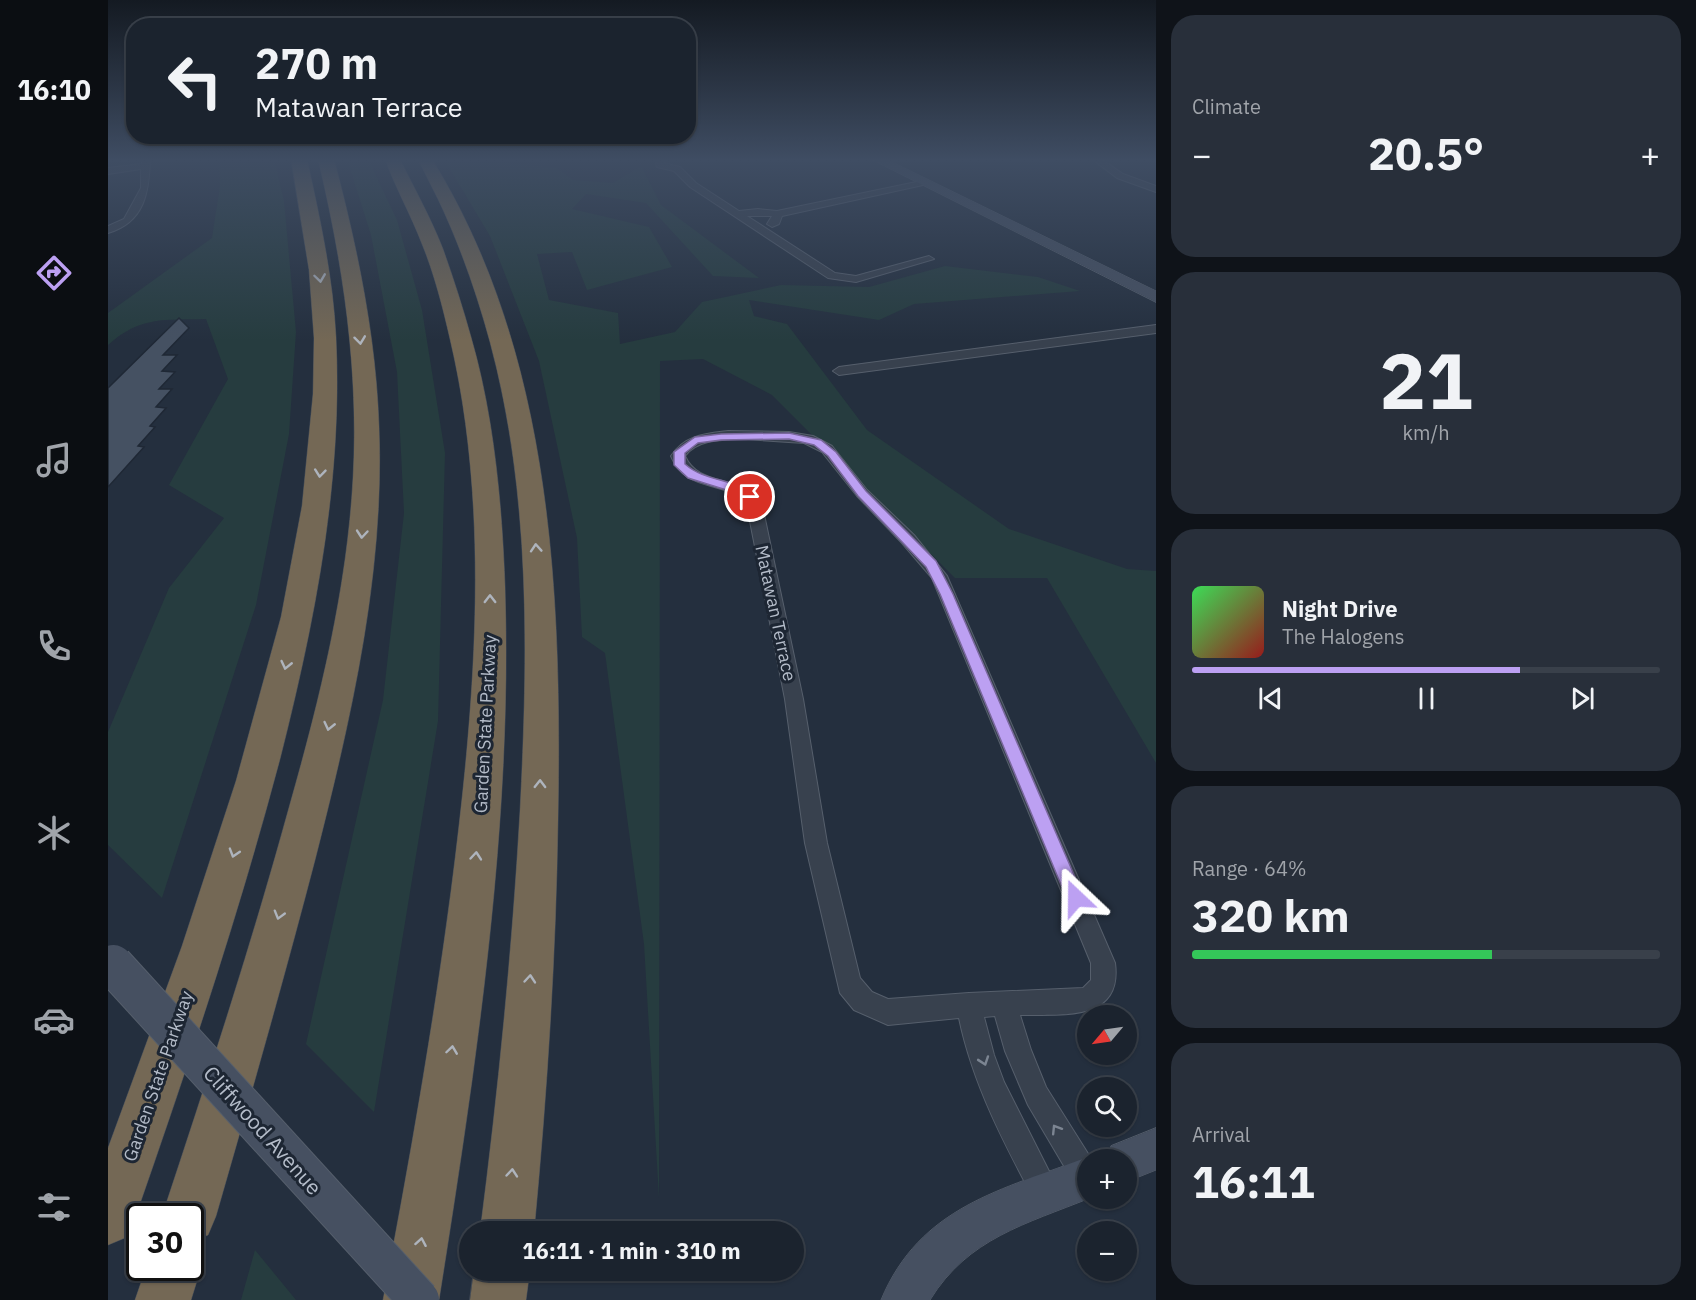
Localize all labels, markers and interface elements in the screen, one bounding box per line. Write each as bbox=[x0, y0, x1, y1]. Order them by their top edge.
text: 270 m bbox=[255, 36, 378, 91]
icon: left bbox=[156, 42, 234, 120]
text: 16:10 bbox=[17, 72, 91, 107]
text: Matawan Terrace bbox=[255, 89, 463, 124]
text: Climate bbox=[1192, 93, 1261, 120]
text: 20.5° bbox=[1368, 124, 1484, 182]
text: − bbox=[1192, 133, 1212, 176]
text: + bbox=[1640, 133, 1660, 176]
icon: directions bbox=[33, 252, 75, 294]
one-way arrow bbox=[313, 274, 325, 283]
text: 21 bbox=[1379, 329, 1473, 430]
one-way arrow bbox=[353, 335, 365, 344]
text: km/h bbox=[1402, 419, 1450, 446]
icon: music bbox=[33, 439, 75, 481]
one-way arrow bbox=[314, 468, 327, 477]
pin bbox=[724, 471, 775, 522]
icon: arrive bbox=[733, 480, 766, 513]
one-way arrow bbox=[356, 530, 369, 539]
one-way arrow bbox=[530, 543, 543, 552]
street label: Matawan Terrace bbox=[750, 543, 802, 683]
one-way arrow bbox=[484, 594, 496, 603]
text: Night Drive bbox=[1282, 594, 1398, 623]
text: The Halogens bbox=[1282, 623, 1404, 650]
icon: phone bbox=[33, 625, 75, 667]
street label: Garden State Parkway bbox=[469, 634, 501, 814]
one-way arrow bbox=[280, 659, 293, 669]
icon: previous bbox=[1254, 682, 1287, 715]
icon: pause bbox=[1410, 682, 1443, 715]
icon: next bbox=[1566, 682, 1599, 715]
one-way arrow bbox=[323, 721, 336, 731]
one-way arrow bbox=[534, 780, 546, 789]
icon: climate bbox=[33, 812, 75, 854]
one-way arrow bbox=[229, 847, 241, 857]
one-way arrow bbox=[469, 852, 482, 861]
text: Range · 64% bbox=[1192, 855, 1307, 882]
position arrow bbox=[1044, 866, 1108, 930]
text: 320 km bbox=[1192, 886, 1350, 944]
one-way arrow bbox=[274, 909, 286, 920]
one-way arrow bbox=[523, 975, 536, 984]
street label: Garden State Parkway bbox=[118, 988, 198, 1164]
icon: car bbox=[33, 999, 75, 1041]
north arrow bbox=[1077, 1005, 1137, 1065]
map controls bbox=[1077, 1005, 1137, 1281]
one-way arrow bbox=[445, 1045, 458, 1054]
one-way arrow bbox=[976, 1055, 989, 1066]
street label: Cliffwood Avenue bbox=[198, 1060, 328, 1200]
button: search bbox=[1077, 1077, 1137, 1137]
text: Arrival bbox=[1192, 1121, 1250, 1148]
one-way arrow bbox=[1052, 1124, 1063, 1135]
button: + bbox=[1077, 1149, 1137, 1209]
text: 16:11 bbox=[1192, 1152, 1315, 1210]
one-way arrow bbox=[505, 1169, 518, 1178]
icon: filters bbox=[33, 1186, 75, 1228]
speed limit sign: 30 bbox=[126, 1203, 204, 1281]
button: − bbox=[1077, 1221, 1137, 1281]
text: 16:11 · 1 min · 310 m bbox=[522, 1236, 741, 1265]
one-way arrow bbox=[414, 1238, 427, 1248]

